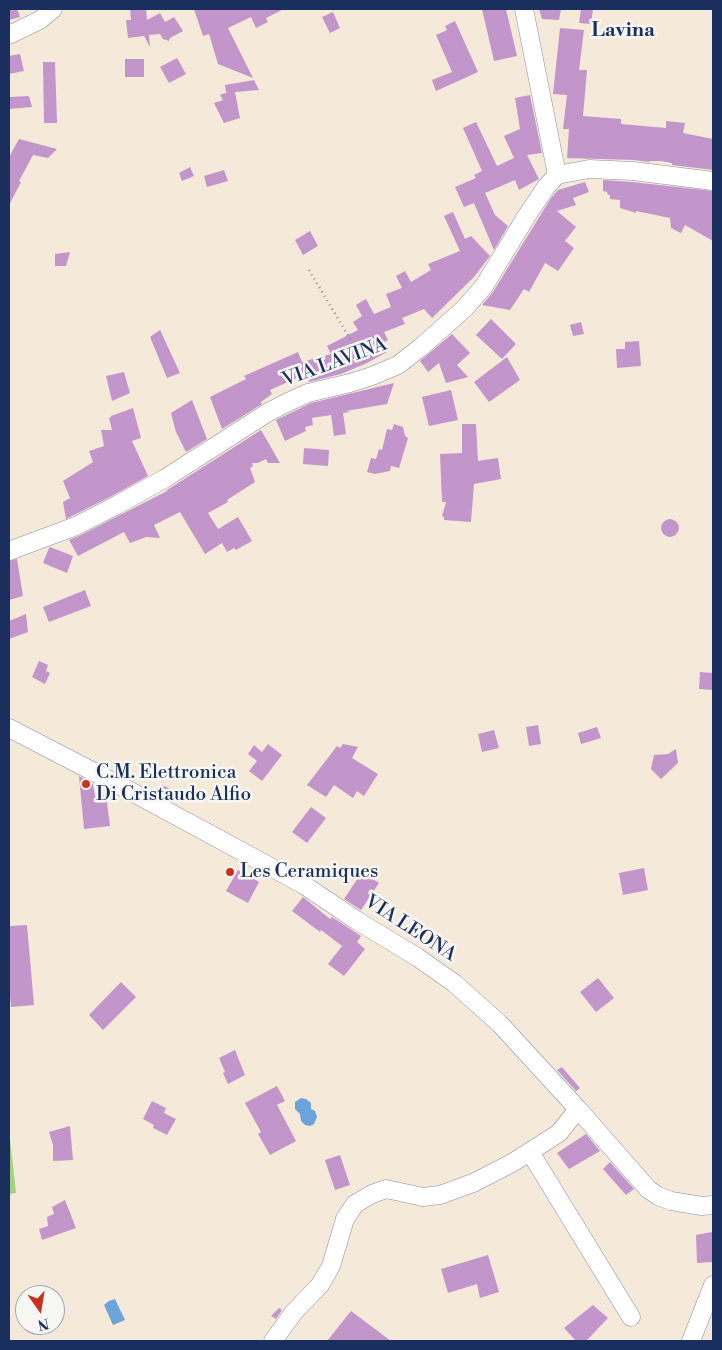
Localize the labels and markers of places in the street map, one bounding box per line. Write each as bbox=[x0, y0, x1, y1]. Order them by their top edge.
place label: C.M. Elettronica Di Cristaudo Alfio bbox=[96, 762, 251, 806]
marker: C.M. Elettronica Di Cristaudo Alfio bbox=[80, 778, 92, 790]
place label: Les Ceramiques bbox=[240, 861, 378, 883]
marker: Les Ceramiques bbox=[224, 866, 236, 878]

